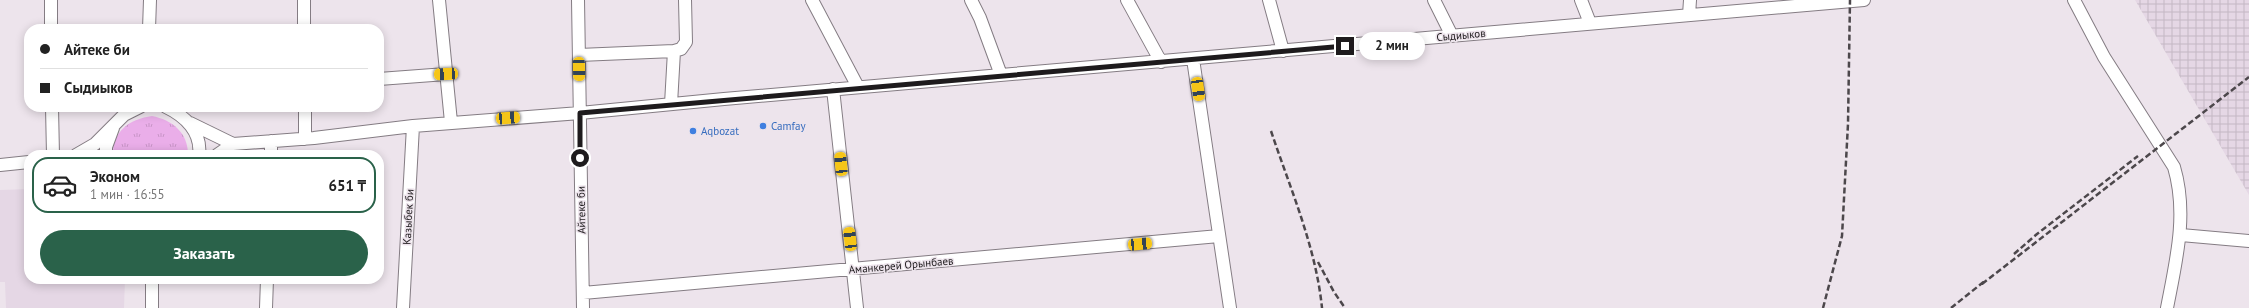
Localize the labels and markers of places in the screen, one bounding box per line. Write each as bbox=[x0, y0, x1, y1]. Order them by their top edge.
place label: Camfay bbox=[771, 119, 806, 133]
marker: Camfay bbox=[758, 121, 768, 131]
place label: Aqbozat bbox=[701, 124, 739, 138]
marker: Aqbozat bbox=[688, 126, 698, 136]

